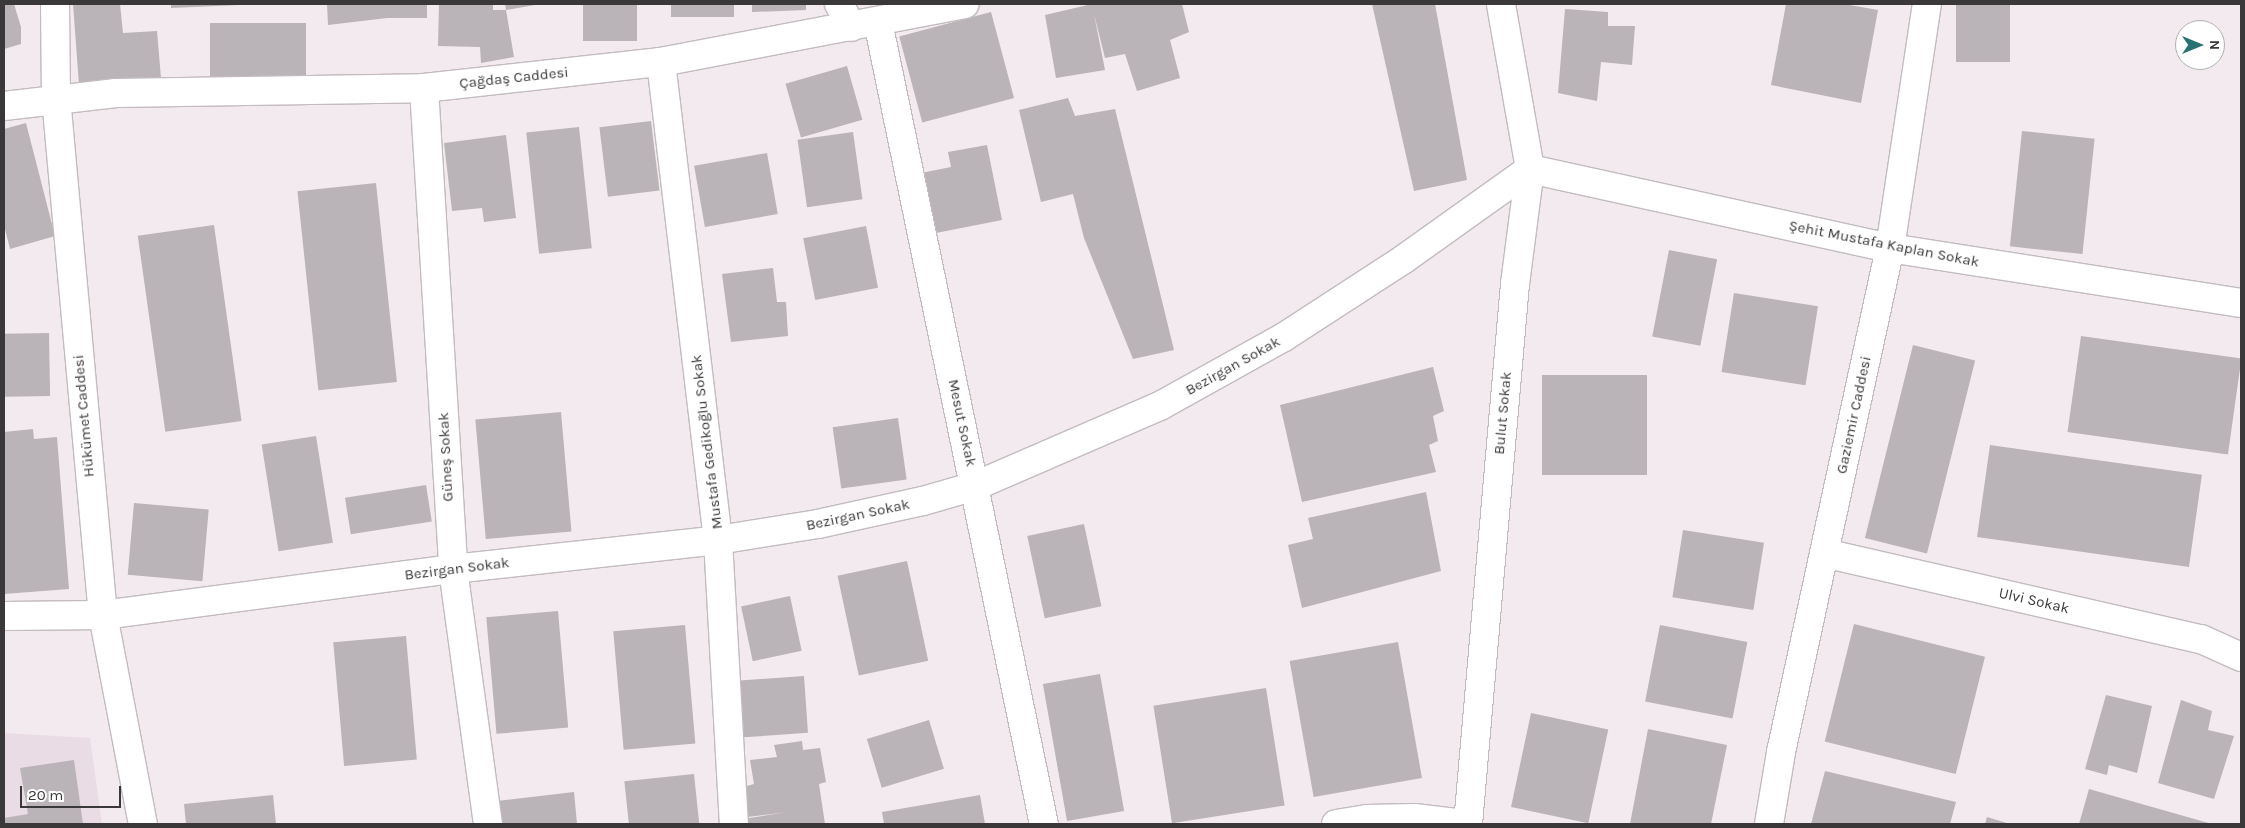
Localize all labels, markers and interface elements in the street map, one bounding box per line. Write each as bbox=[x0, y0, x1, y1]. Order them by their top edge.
north arrow bbox=[2175, 20, 2225, 70]
text: N bbox=[2206, 40, 2223, 50]
street label: Çağdaş Caddesi bbox=[458, 63, 570, 93]
street label: Şehit Mustafa Kaplan Sokak bbox=[1787, 217, 1981, 271]
street label: Bezirgan Sokak bbox=[1182, 333, 1284, 399]
street label: Hükümet Caddesi bbox=[70, 354, 98, 478]
street label: Mustafa Gedikoğlu Sokak bbox=[687, 354, 727, 530]
street label: Gaziemir Caddesi bbox=[1833, 354, 1875, 476]
street label: Bulut Sokak bbox=[1490, 371, 1516, 455]
street label: Mesut Sokak bbox=[944, 378, 980, 468]
street label: Güneş Sokak bbox=[435, 412, 457, 502]
street label: Bezirgan Sokak bbox=[805, 495, 911, 535]
street label: Bezirgan Sokak bbox=[404, 554, 510, 584]
street label: Ulvi Sokak bbox=[1997, 584, 2071, 618]
scale bar bbox=[22, 776, 124, 808]
text: 20 m bbox=[28, 786, 63, 804]

